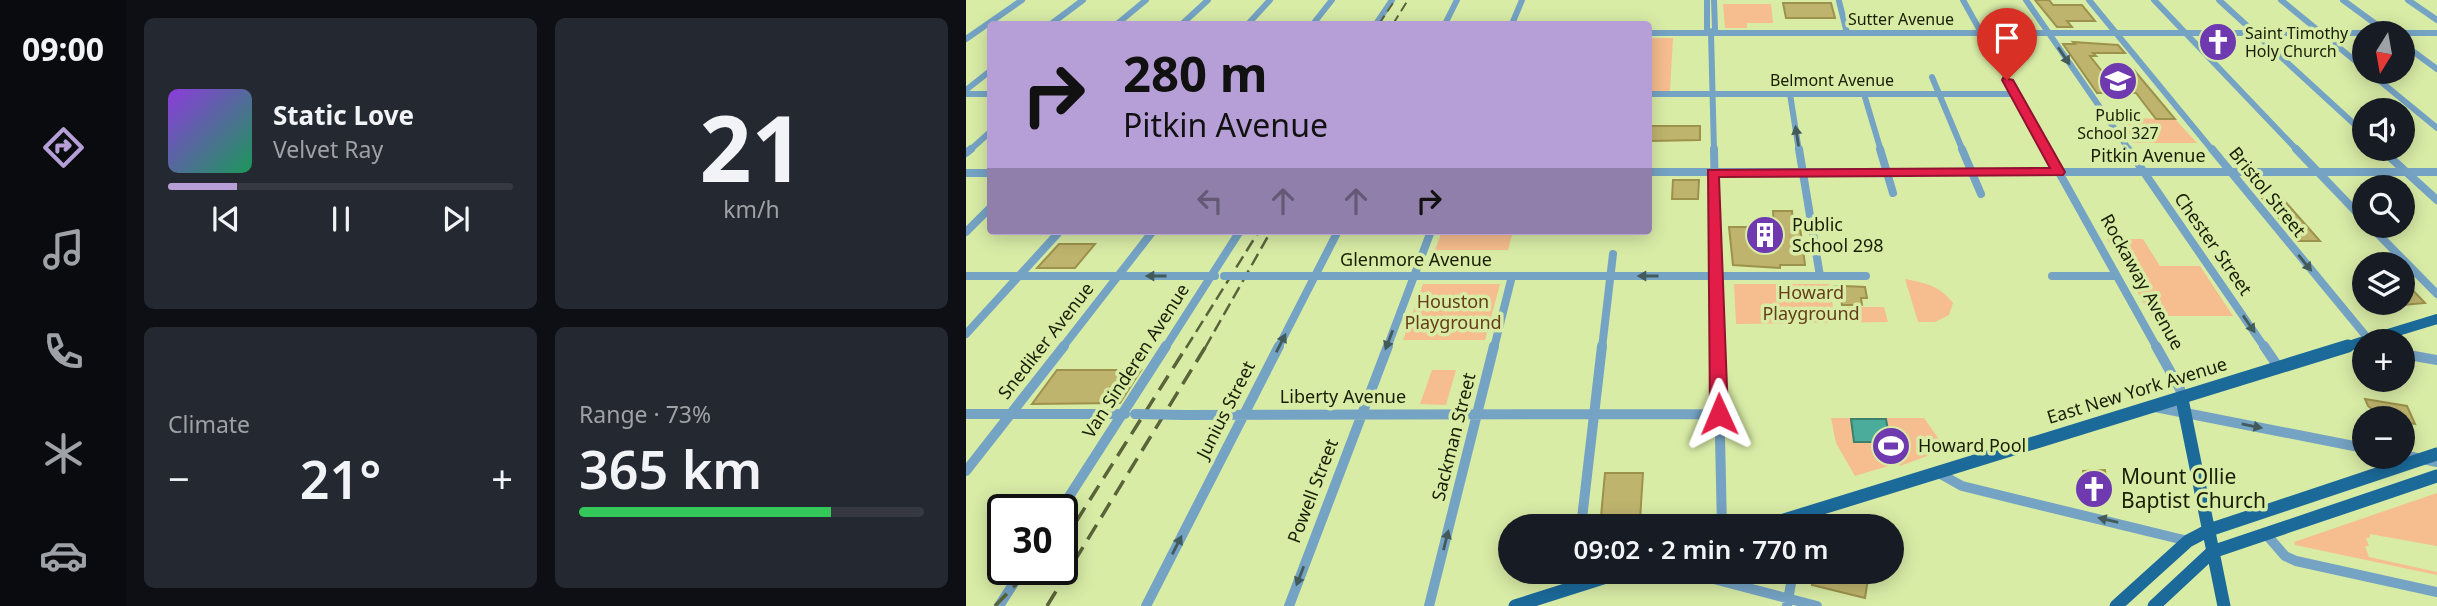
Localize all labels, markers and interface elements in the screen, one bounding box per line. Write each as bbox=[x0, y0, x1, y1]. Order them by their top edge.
street label: Sutter Avenue bbox=[1848, 8, 1954, 30]
pin bbox=[1977, 8, 2037, 80]
icon: arrive bbox=[1988, 19, 2026, 57]
church icon: Saint Timothy Holy Church bbox=[2197, 21, 2239, 63]
north arrow bbox=[2352, 21, 2415, 84]
map controls bbox=[2352, 21, 2415, 469]
place label: Saint Timothy Holy Church bbox=[2245, 22, 2349, 62]
text: 09:00 bbox=[22, 27, 104, 70]
text: 280 m bbox=[1123, 40, 1268, 106]
one-way arrow bbox=[2057, 47, 2071, 65]
icon: right bbox=[1008, 49, 1099, 140]
school or university icon: Public School 327 bbox=[2097, 60, 2139, 102]
street label: Belmont Avenue bbox=[1770, 69, 1894, 91]
text: 21 bbox=[699, 85, 804, 209]
text: Static Love bbox=[273, 97, 414, 133]
button: sound bbox=[2352, 98, 2415, 161]
text: Pitkin Avenue bbox=[1123, 103, 1328, 146]
place label: Public School 327 bbox=[2077, 104, 2159, 144]
icon: directions bbox=[39, 123, 88, 172]
one-way arrow bbox=[1791, 125, 1802, 147]
text: Velvet Ray bbox=[273, 133, 383, 165]
street label: Bristol Street bbox=[2224, 141, 2312, 242]
street label: Pitkin Avenue bbox=[2090, 143, 2206, 167]
button: search bbox=[2352, 175, 2415, 238]
icon: left bbox=[1191, 182, 1229, 220]
icon: ahead bbox=[1264, 182, 1302, 220]
icon: ahead bbox=[1337, 182, 1375, 220]
icon: right bbox=[1410, 182, 1448, 220]
street label: Chester Street bbox=[2169, 187, 2258, 300]
text: km/h bbox=[723, 193, 780, 225]
icon: previous bbox=[207, 200, 245, 238]
icon: pause bbox=[322, 200, 360, 238]
icon: next bbox=[437, 200, 475, 238]
street label: Rockaway Avenue bbox=[2096, 209, 2190, 354]
place label: Public School 298 bbox=[1792, 212, 1884, 257]
building icon: Public School 298 bbox=[1744, 214, 1786, 256]
icon: music bbox=[39, 225, 88, 274]
street label: Glenmore Avenue bbox=[1340, 247, 1492, 271]
button: layers bbox=[2352, 252, 2415, 315]
one-way arrow bbox=[2297, 253, 2312, 271]
one-way arrow bbox=[1144, 270, 1166, 282]
one-way arrow bbox=[1637, 270, 1659, 282]
street label: Snediker Avenue bbox=[992, 277, 1098, 404]
street label: Van Sinderen Avenue bbox=[1076, 279, 1194, 442]
park label: Howard Playground bbox=[1762, 280, 1860, 325]
park label: Houston Playground bbox=[1404, 289, 1502, 334]
one-way arrow bbox=[2242, 315, 2256, 333]
icon: phone bbox=[39, 327, 88, 376]
button: + bbox=[2352, 329, 2415, 392]
one-way arrow bbox=[1383, 330, 1394, 351]
one-way arrow bbox=[1275, 333, 1287, 352]
street label: East New York Avenue bbox=[2044, 351, 2230, 429]
street label: Junius Street bbox=[1189, 356, 1260, 464]
street label: Sackman Street bbox=[1426, 370, 1481, 503]
position arrow bbox=[1682, 377, 1756, 451]
street label: Liberty Avenue bbox=[1280, 384, 1406, 408]
text: Range · 73% bbox=[579, 398, 711, 430]
button: − bbox=[2352, 406, 2415, 469]
text: Climate bbox=[168, 408, 250, 440]
one-way arrow bbox=[2241, 421, 2263, 432]
sports icon: Howard Pool bbox=[1870, 425, 1912, 467]
icon: climate bbox=[39, 429, 88, 478]
text: 365 km bbox=[579, 433, 762, 504]
place label: Howard Pool bbox=[1918, 433, 2026, 457]
street label: Powell Street bbox=[1281, 435, 1343, 546]
text: 21° bbox=[300, 443, 381, 514]
text: − bbox=[168, 452, 190, 504]
text: + bbox=[491, 452, 513, 504]
place label: Mount Ollie Baptist Church bbox=[2121, 462, 2266, 514]
church icon: Mount Ollie Baptist Church bbox=[2073, 468, 2115, 510]
speed limit sign: 30 bbox=[987, 494, 1078, 585]
one-way arrow bbox=[2097, 514, 2119, 525]
one-way arrow bbox=[1441, 529, 1452, 551]
icon: car bbox=[39, 531, 88, 580]
text: 09:02 · 2 min · 770 m bbox=[1574, 531, 1828, 567]
one-way arrow bbox=[1172, 535, 1183, 555]
one-way arrow bbox=[1294, 566, 1305, 587]

